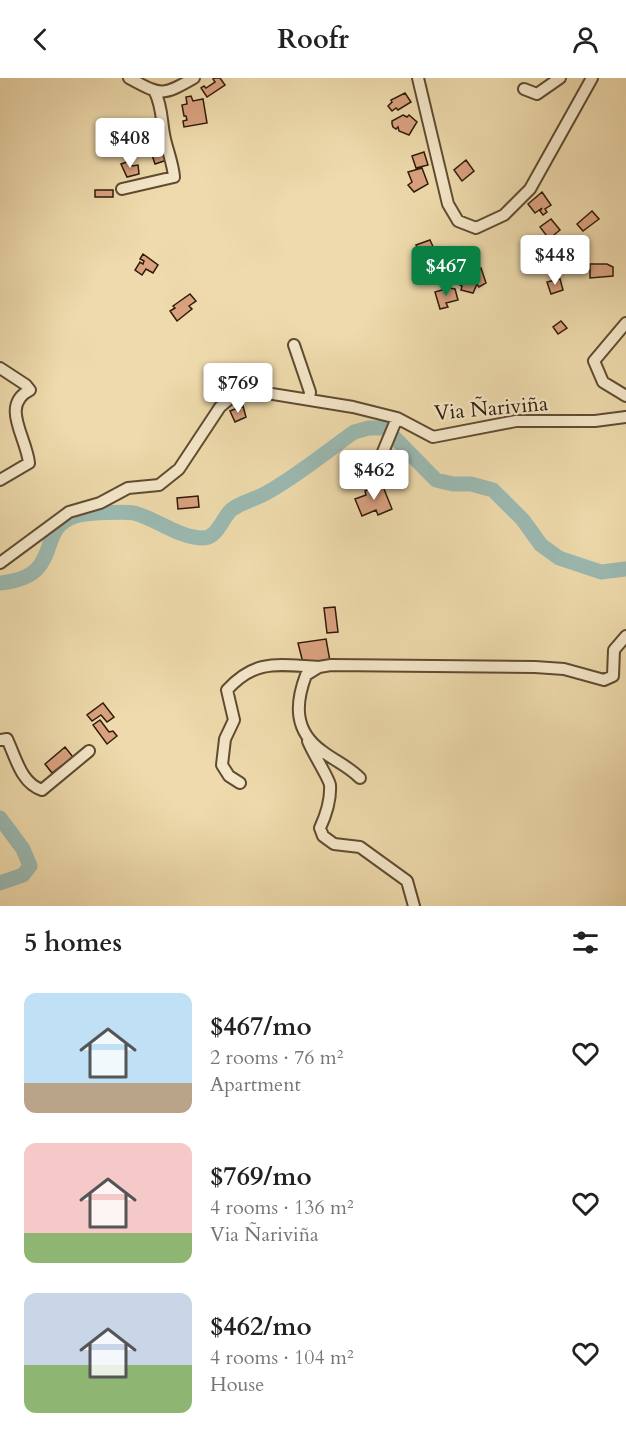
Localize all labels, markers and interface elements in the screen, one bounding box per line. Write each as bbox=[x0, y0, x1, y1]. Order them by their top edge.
text: Roofr bbox=[277, 21, 349, 58]
icon: back bbox=[24, 23, 57, 56]
icon: person bbox=[569, 23, 602, 56]
pin: $408 bbox=[94, 118, 166, 169]
text: $408 bbox=[110, 124, 150, 151]
pin: $448 bbox=[519, 235, 591, 286]
text: $448 bbox=[535, 241, 575, 268]
pin: $467 bbox=[410, 246, 482, 297]
text: $467 bbox=[426, 252, 466, 279]
pin: $769 bbox=[202, 363, 274, 414]
text: $769 bbox=[218, 369, 258, 396]
street label: Via Ñariviña bbox=[433, 388, 549, 428]
pin: $462 bbox=[338, 450, 410, 501]
text: $462 bbox=[354, 456, 394, 483]
text: 5 homes bbox=[24, 925, 122, 960]
icon: filters bbox=[569, 926, 602, 959]
text: $467/mo bbox=[210, 1009, 312, 1044]
icon: home bbox=[72, 1017, 144, 1089]
icon: heart bbox=[569, 1037, 602, 1070]
text: 2 rooms · 76 m² bbox=[210, 1044, 343, 1071]
text: Apartment bbox=[210, 1071, 301, 1098]
text: $769/mo bbox=[210, 1159, 312, 1194]
icon: home bbox=[72, 1167, 144, 1239]
icon: heart bbox=[569, 1187, 602, 1220]
text: 4 rooms · 136 m² bbox=[210, 1194, 354, 1221]
text: Via Ñariviña bbox=[210, 1221, 319, 1248]
text: $462/mo bbox=[210, 1309, 312, 1344]
icon: home bbox=[72, 1317, 144, 1389]
icon: heart bbox=[569, 1337, 602, 1370]
text: 4 rooms · 104 m² bbox=[210, 1344, 354, 1371]
text: House bbox=[210, 1371, 264, 1398]

